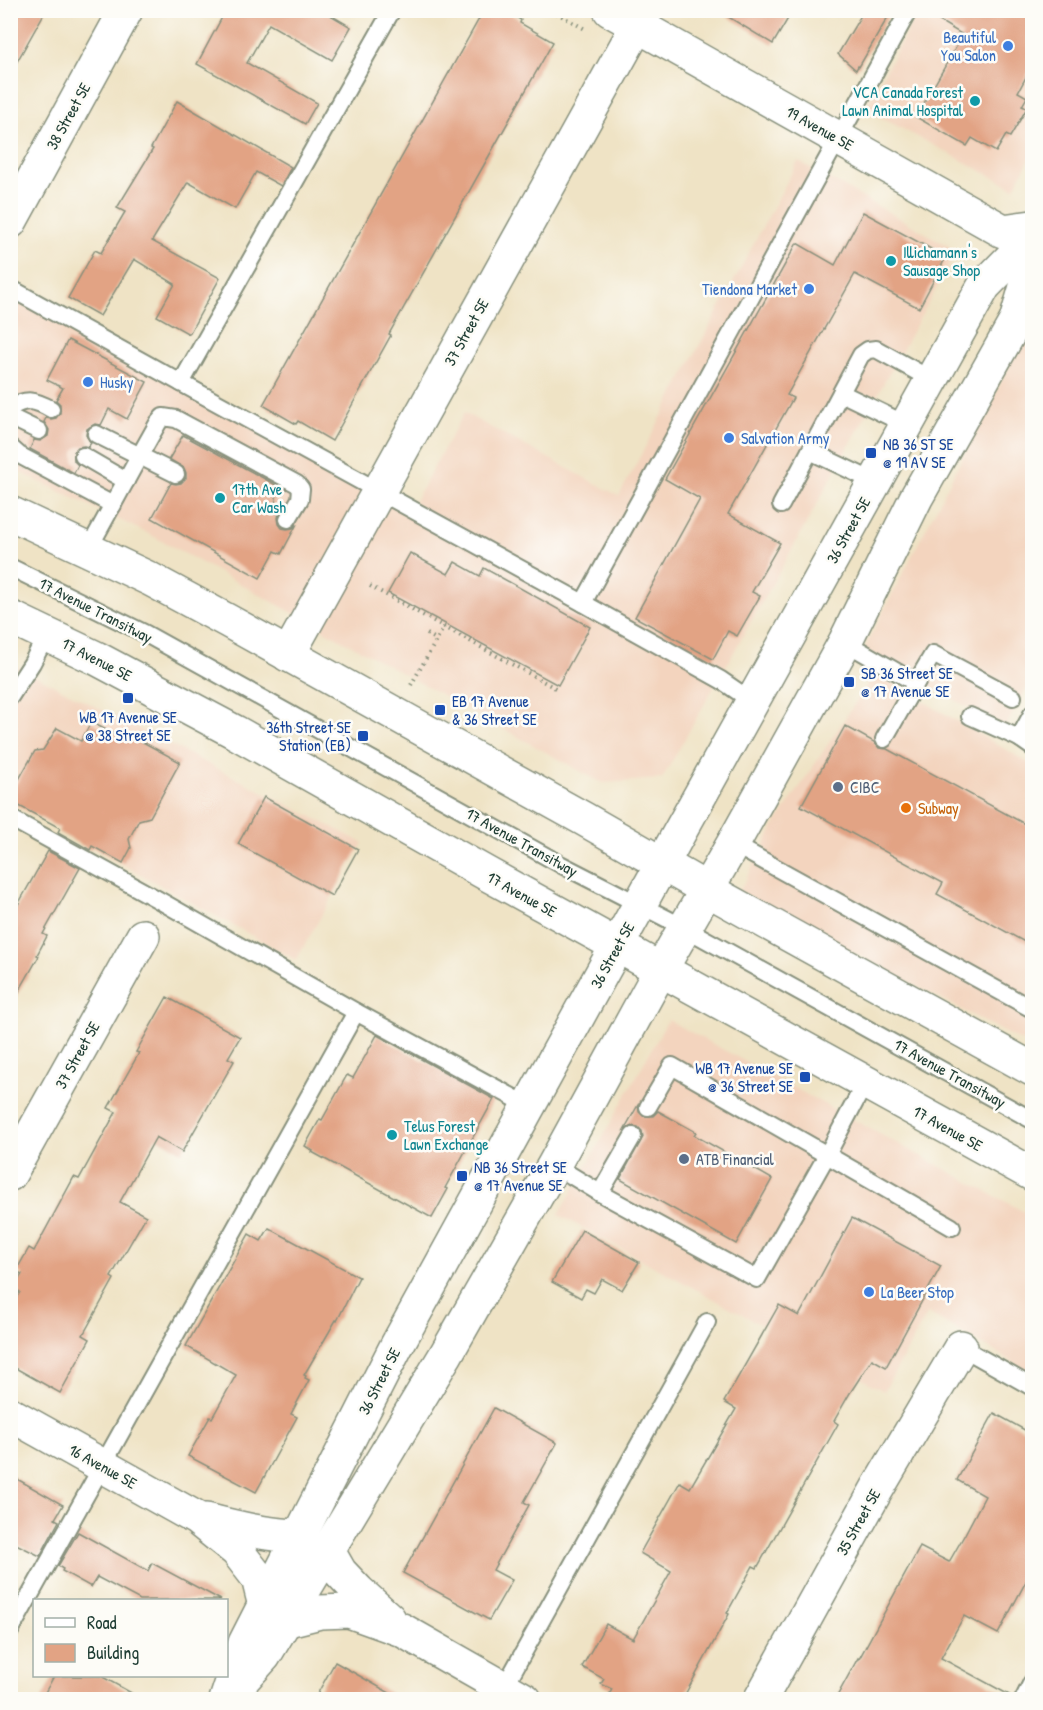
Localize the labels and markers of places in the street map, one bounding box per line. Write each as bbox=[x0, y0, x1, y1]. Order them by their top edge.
place label: Beautiful You Salon bbox=[941, 26, 997, 66]
marker: Beautiful You Salon bbox=[1001, 39, 1015, 53]
place label: VCA Canada Forest Lawn Animal Hospital bbox=[842, 81, 964, 121]
marker: VCA Canada Forest Lawn Animal Hospital bbox=[968, 94, 982, 108]
place label: Illichamann's Sausage Shop bbox=[903, 241, 980, 281]
marker: Illichamann's Sausage Shop bbox=[884, 254, 898, 268]
place label: Tiendona Market bbox=[702, 278, 797, 300]
marker: Tiendona Market bbox=[802, 282, 816, 296]
place label: Husky bbox=[100, 371, 134, 393]
marker: Husky bbox=[81, 375, 95, 389]
place label: Salvation Army bbox=[741, 427, 830, 449]
marker: Salvation Army bbox=[722, 431, 736, 445]
place label: NB 36 ST SE @ 19 AV SE bbox=[883, 433, 953, 473]
marker: NB 36 ST SE @ 19 AV SE bbox=[864, 446, 878, 460]
place label: 17th Ave Car Wash bbox=[232, 478, 286, 518]
marker: 17th Ave Car Wash bbox=[213, 491, 227, 505]
place label: SB 36 Street SE @ 17 Avenue SE bbox=[861, 662, 953, 702]
marker: SB 36 Street SE @ 17 Avenue SE bbox=[842, 675, 856, 689]
place label: EB 17 Avenue & 36 Street SE bbox=[452, 690, 537, 730]
marker: WB 17 Avenue SE @ 38 Street SE bbox=[121, 691, 135, 705]
marker: EB 17 Avenue & 36 Street SE bbox=[433, 703, 447, 717]
place label: WB 17 Avenue SE @ 38 Street SE bbox=[79, 706, 177, 746]
place label: 36th Street SE Station (EB) bbox=[266, 716, 351, 756]
marker: 36th Street SE Station (EB) bbox=[356, 729, 370, 743]
place label: CIBC bbox=[850, 776, 880, 798]
marker: CIBC bbox=[831, 780, 845, 794]
place label: Subway bbox=[918, 797, 959, 819]
marker: Subway bbox=[899, 801, 913, 815]
place label: WB 17 Avenue SE @ 36 Street SE bbox=[695, 1057, 793, 1097]
marker: WB 17 Avenue SE @ 36 Street SE bbox=[798, 1070, 812, 1084]
place label: Telus Forest Lawn Exchange bbox=[404, 1115, 489, 1155]
marker: Telus Forest Lawn Exchange bbox=[385, 1128, 399, 1142]
place label: ATB Financial bbox=[696, 1148, 774, 1170]
marker: ATB Financial bbox=[677, 1152, 691, 1166]
place label: NB 36 Street SE @ 17 Avenue SE bbox=[474, 1156, 567, 1196]
marker: NB 36 Street SE @ 17 Avenue SE bbox=[455, 1169, 469, 1183]
place label: La Beer Stop bbox=[881, 1281, 954, 1303]
marker: La Beer Stop bbox=[862, 1285, 876, 1299]

